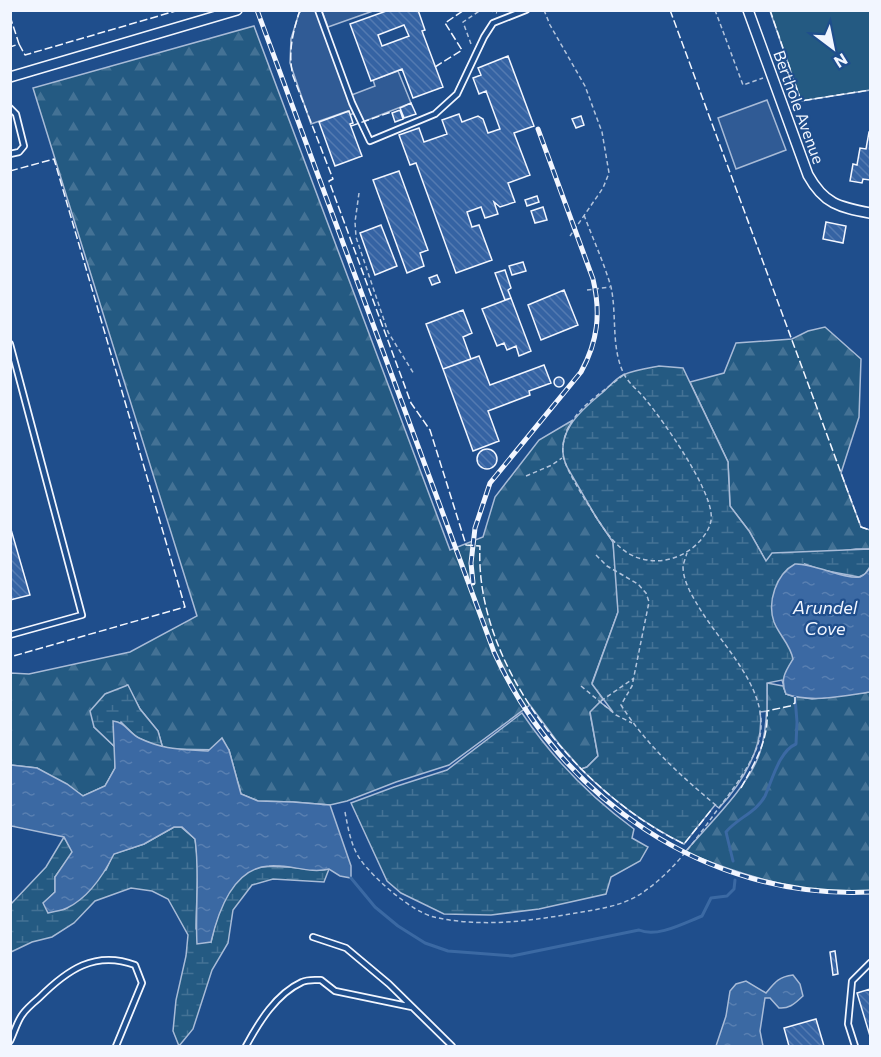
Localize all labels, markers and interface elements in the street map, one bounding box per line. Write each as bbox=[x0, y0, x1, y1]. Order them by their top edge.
north arrow bbox=[803, 18, 863, 78]
street label: Berthole Avenue bbox=[770, 47, 829, 166]
text: N bbox=[831, 50, 851, 72]
water label: Arundel Cove bbox=[792, 596, 858, 639]

